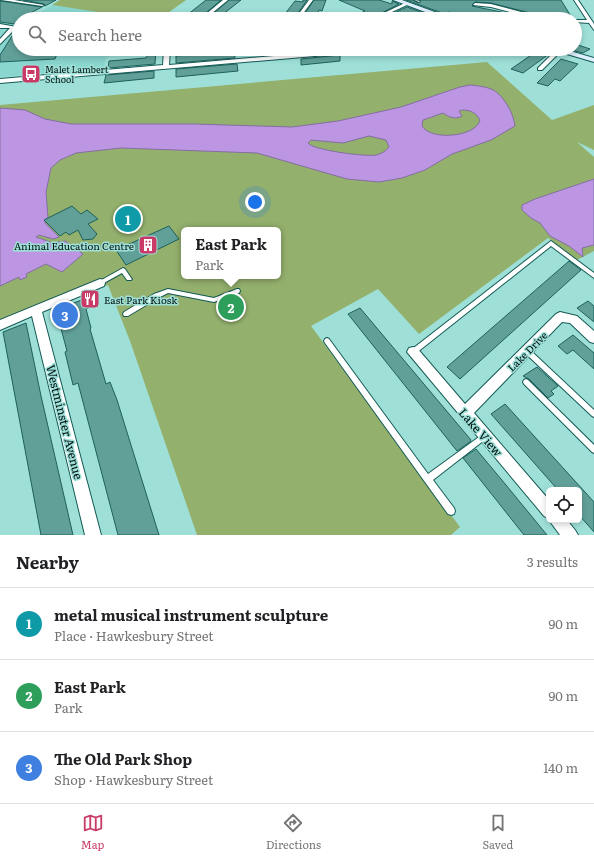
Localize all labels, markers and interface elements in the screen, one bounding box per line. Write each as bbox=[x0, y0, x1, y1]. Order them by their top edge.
search box bbox=[12, 12, 582, 56]
icon: search bbox=[26, 23, 48, 45]
text: Search here bbox=[58, 23, 142, 46]
place label: Malet Lambert School bbox=[45, 62, 109, 86]
bus stop icon: Malet Lambert School bbox=[20, 63, 42, 85]
your location bbox=[245, 192, 265, 212]
pin: 1 bbox=[115, 204, 141, 234]
popup bbox=[181, 227, 281, 279]
text: East Park bbox=[195, 232, 267, 255]
building icon: Animal Education Centre bbox=[137, 234, 159, 256]
place label: Animal Education Centre bbox=[14, 238, 134, 253]
text: Park bbox=[195, 255, 224, 274]
restaurant icon: East Park Kiosk bbox=[79, 288, 101, 310]
place label: East Park Kiosk bbox=[104, 292, 178, 307]
pin: 2 bbox=[218, 292, 244, 322]
pin: 3 bbox=[52, 300, 78, 330]
street label: Lake Drive bbox=[504, 328, 550, 374]
street label: Westminster Avenue bbox=[42, 363, 88, 481]
street label: Lake View bbox=[455, 404, 508, 461]
map controls bbox=[546, 487, 582, 523]
button: locate bbox=[546, 487, 582, 523]
text: Nearby bbox=[16, 549, 79, 574]
text: 3 results bbox=[527, 552, 578, 571]
text: metal musical instrument sculpture bbox=[54, 603, 328, 626]
text: 1 bbox=[26, 614, 32, 633]
text: 90 m bbox=[548, 614, 578, 633]
text: Place · Hawkesbury Street bbox=[54, 626, 214, 645]
text: East Park bbox=[54, 675, 126, 698]
text: 2 bbox=[26, 686, 32, 705]
text: 90 m bbox=[548, 686, 578, 705]
text: Park bbox=[54, 698, 83, 717]
text: The Old Park Shop bbox=[54, 747, 192, 770]
text: 3 bbox=[25, 758, 33, 777]
text: 140 m bbox=[543, 758, 578, 777]
text: Shop · Hawkesbury Street bbox=[54, 770, 213, 789]
tab: Map bbox=[81, 812, 104, 852]
tab: Directions bbox=[266, 812, 321, 852]
tab: Saved bbox=[483, 812, 513, 852]

